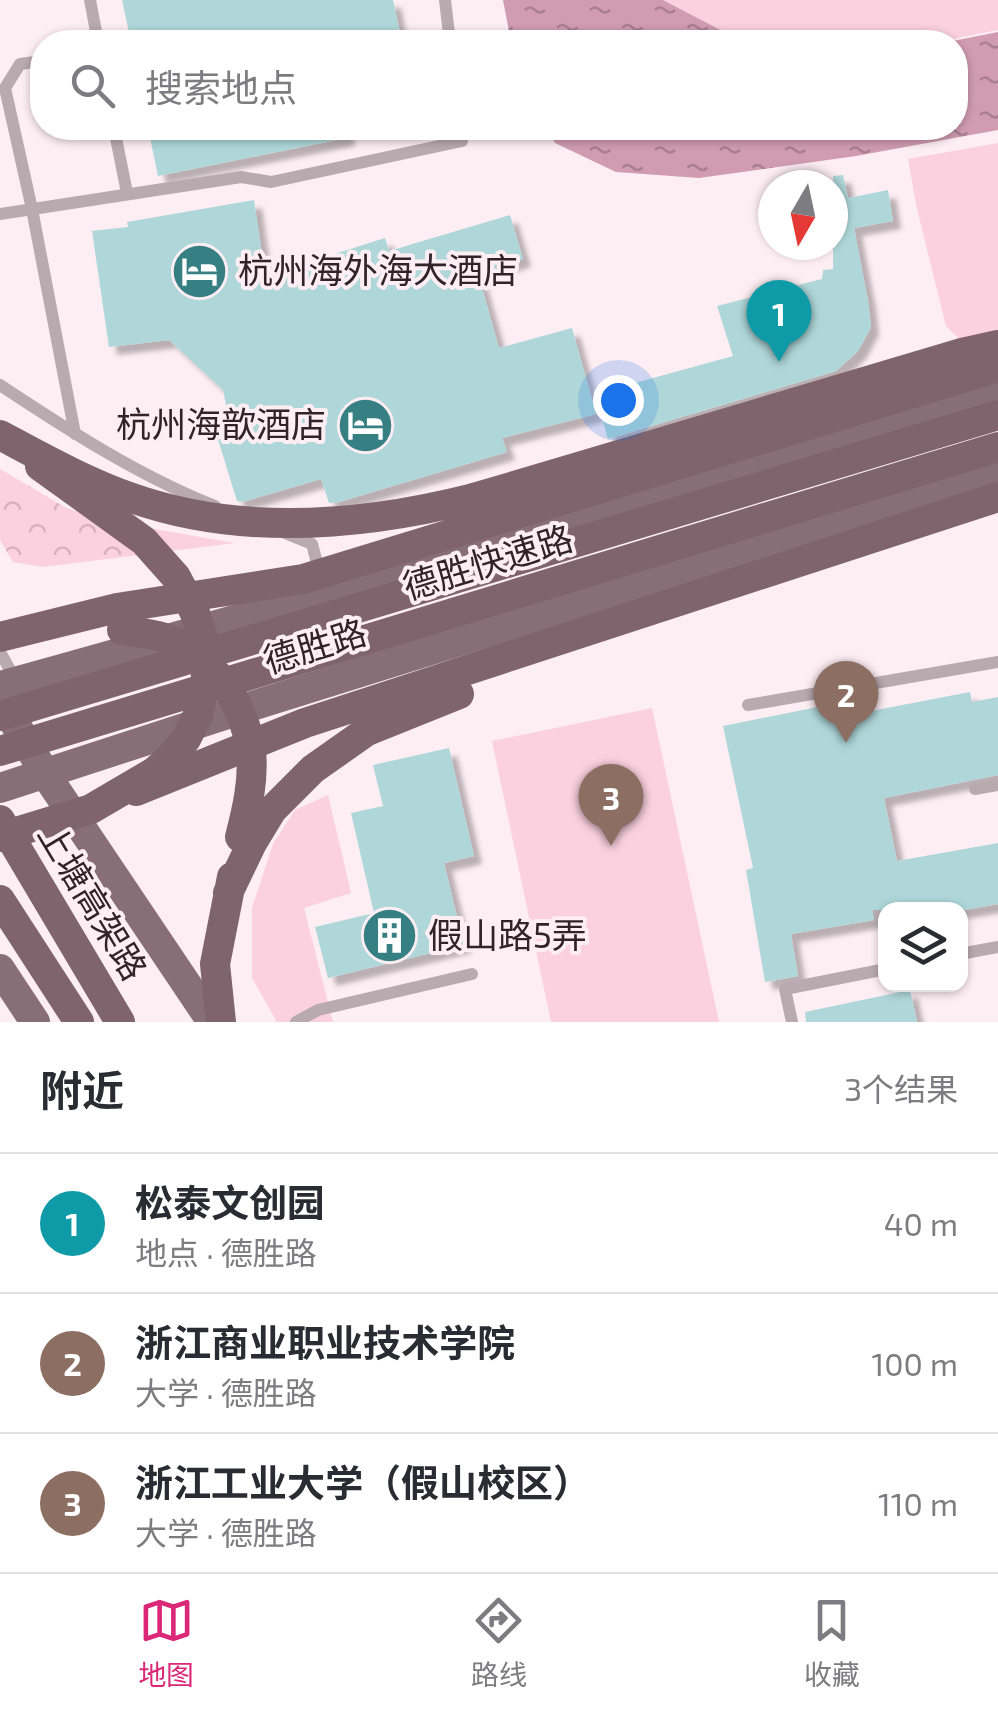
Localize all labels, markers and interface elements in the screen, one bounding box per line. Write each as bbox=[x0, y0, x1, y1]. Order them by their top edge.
search box bbox=[30, 30, 968, 140]
icon: search bbox=[65, 58, 120, 113]
text: 搜索地点 bbox=[145, 64, 297, 110]
north arrow bbox=[758, 170, 848, 260]
hotel icon: 杭州海外海大酒店 bbox=[169, 241, 229, 301]
place label: 杭州海外海大酒店 bbox=[238, 248, 518, 290]
pin: 1 bbox=[746, 280, 812, 362]
your location bbox=[593, 375, 644, 426]
hotel icon: 杭州海歆酒店 bbox=[335, 395, 395, 455]
place label: 杭州海歆酒店 bbox=[116, 402, 326, 444]
street label: 德胜快速路 bbox=[398, 515, 577, 607]
street label: 德胜路 bbox=[258, 610, 371, 681]
pin: 2 bbox=[814, 660, 878, 743]
pin: 3 bbox=[578, 764, 644, 846]
street label: 上塘高架路 bbox=[31, 815, 157, 987]
map controls bbox=[878, 902, 968, 992]
button: layers bbox=[878, 902, 968, 992]
building icon: 假山路5弄 bbox=[359, 906, 419, 966]
place label: 假山路5弄 bbox=[428, 913, 587, 955]
text: 附近 bbox=[40, 1064, 124, 1114]
text: 3个结果 bbox=[844, 1069, 958, 1107]
text: 松泰文创园 bbox=[135, 1179, 325, 1225]
text: 1 bbox=[66, 1204, 79, 1242]
text: 40 m bbox=[884, 1204, 958, 1242]
text: 地点 · 德胜路 bbox=[135, 1233, 317, 1271]
text: 浙江商业职业技术学院 bbox=[135, 1319, 515, 1365]
text: 2 bbox=[63, 1344, 82, 1382]
text: 100 m bbox=[872, 1344, 958, 1382]
text: 大学 · 德胜路 bbox=[135, 1373, 317, 1411]
text: 浙江工业大学（假山校区） bbox=[135, 1459, 591, 1505]
text: 3 bbox=[63, 1484, 82, 1522]
text: 110 m bbox=[878, 1484, 958, 1522]
text: 大学 · 德胜路 bbox=[135, 1513, 317, 1551]
tab: 地图 bbox=[138, 1593, 194, 1693]
tab: 路线 bbox=[471, 1593, 527, 1693]
tab: 收藏 bbox=[804, 1593, 860, 1693]

